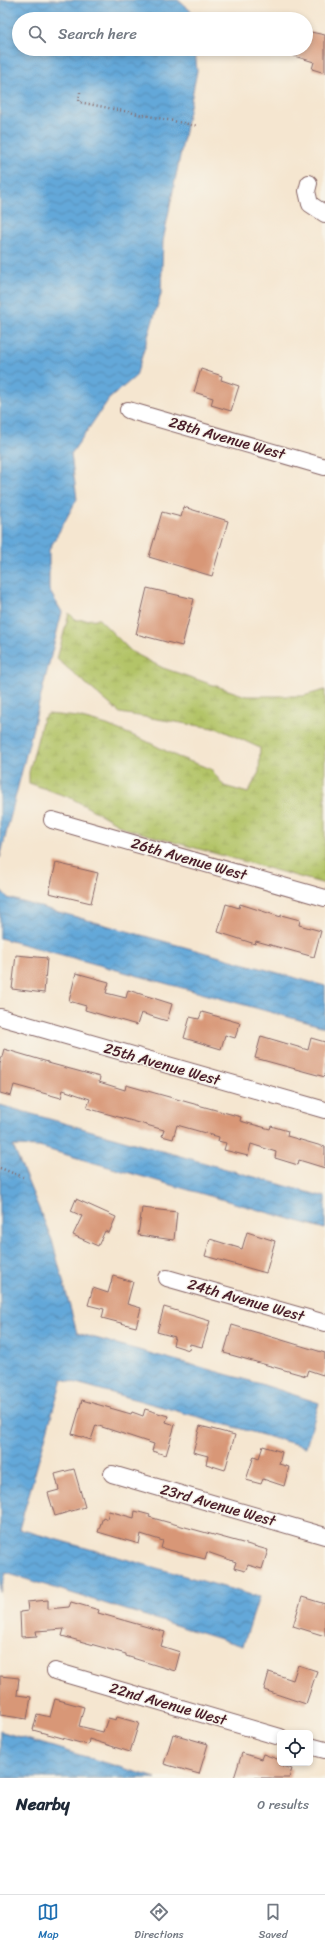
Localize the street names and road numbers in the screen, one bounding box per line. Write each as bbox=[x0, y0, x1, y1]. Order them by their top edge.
street label: 28th Avenue West bbox=[166, 409, 289, 467]
street label: 26th Avenue West bbox=[128, 830, 251, 888]
street label: 25th Avenue West bbox=[101, 1035, 224, 1093]
street label: 24th Avenue West bbox=[185, 1271, 308, 1329]
street label: 23rd Avenue West bbox=[157, 1476, 280, 1534]
street label: 22nd Avenue West bbox=[106, 1675, 231, 1733]

